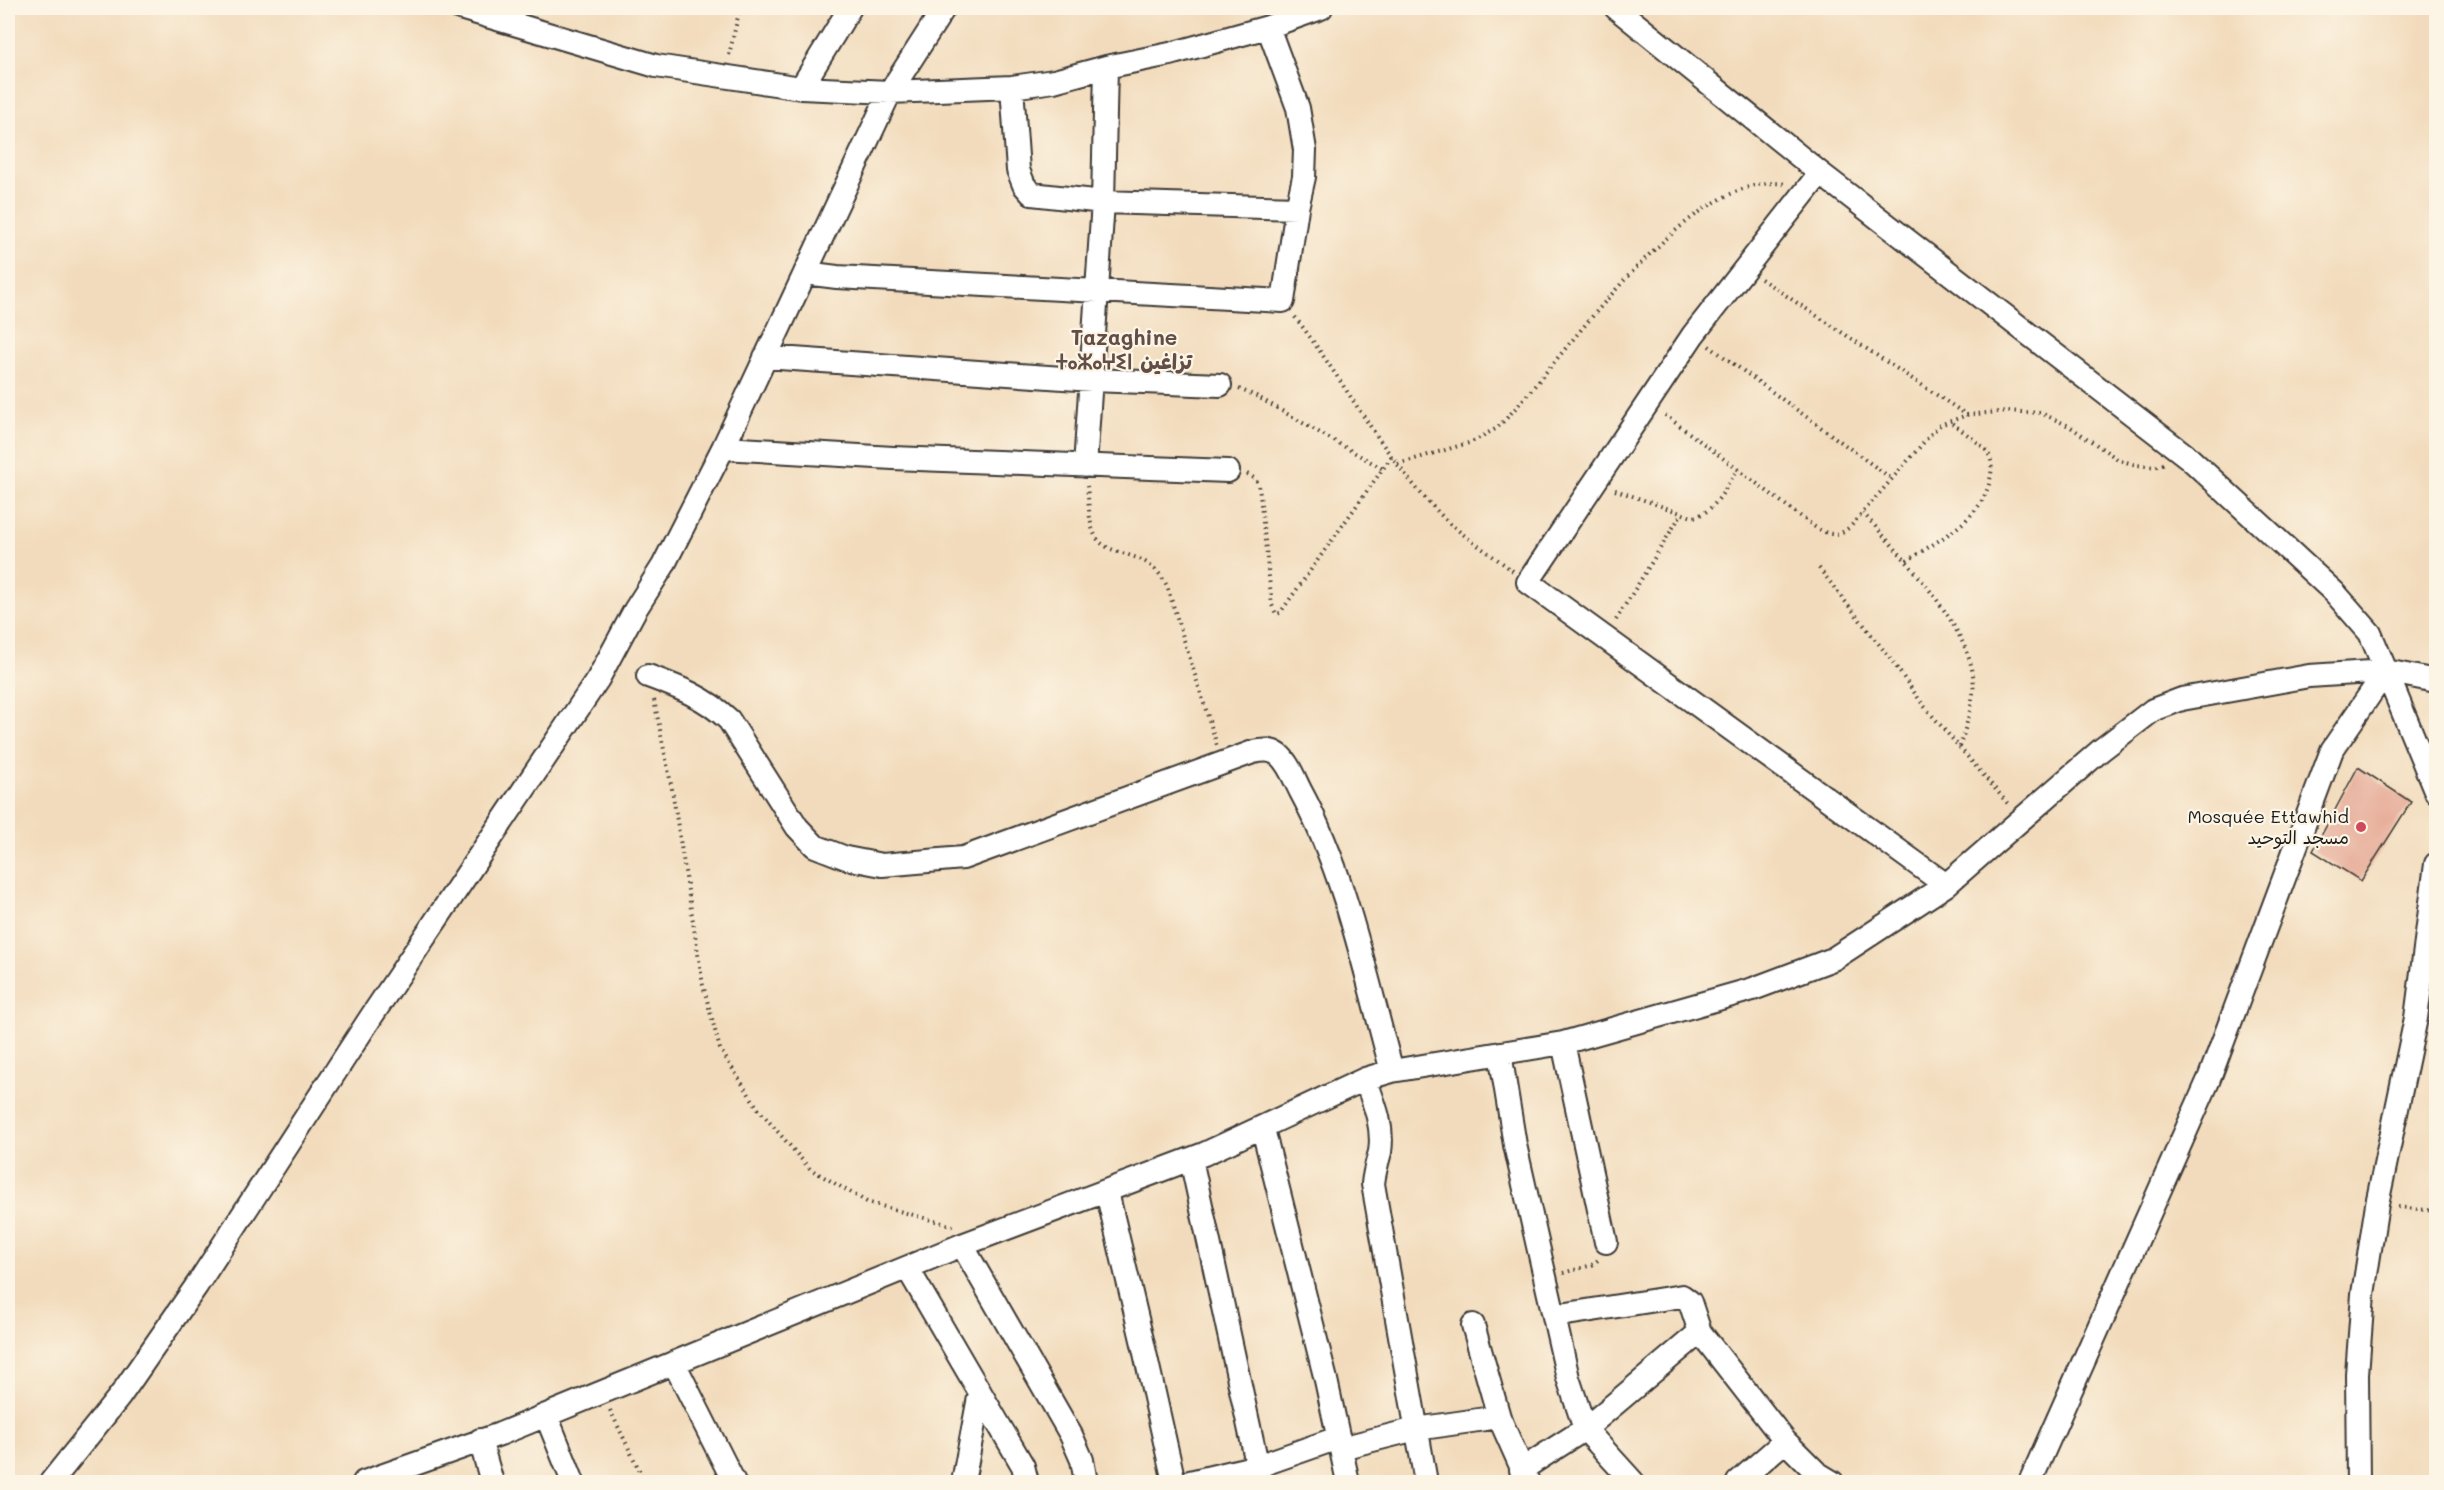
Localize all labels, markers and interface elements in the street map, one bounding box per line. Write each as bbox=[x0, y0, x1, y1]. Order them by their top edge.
district label: Tazaghine ⵜⴰⵣⴰⵖⵉⵏ تزاغين bbox=[1056, 323, 1193, 375]
place label: Mosquée Ettawhid مسجد التوحيد bbox=[2187, 804, 2349, 849]
marker: Mosquée Ettawhid مسجد التوحيد bbox=[2354, 820, 2368, 834]

